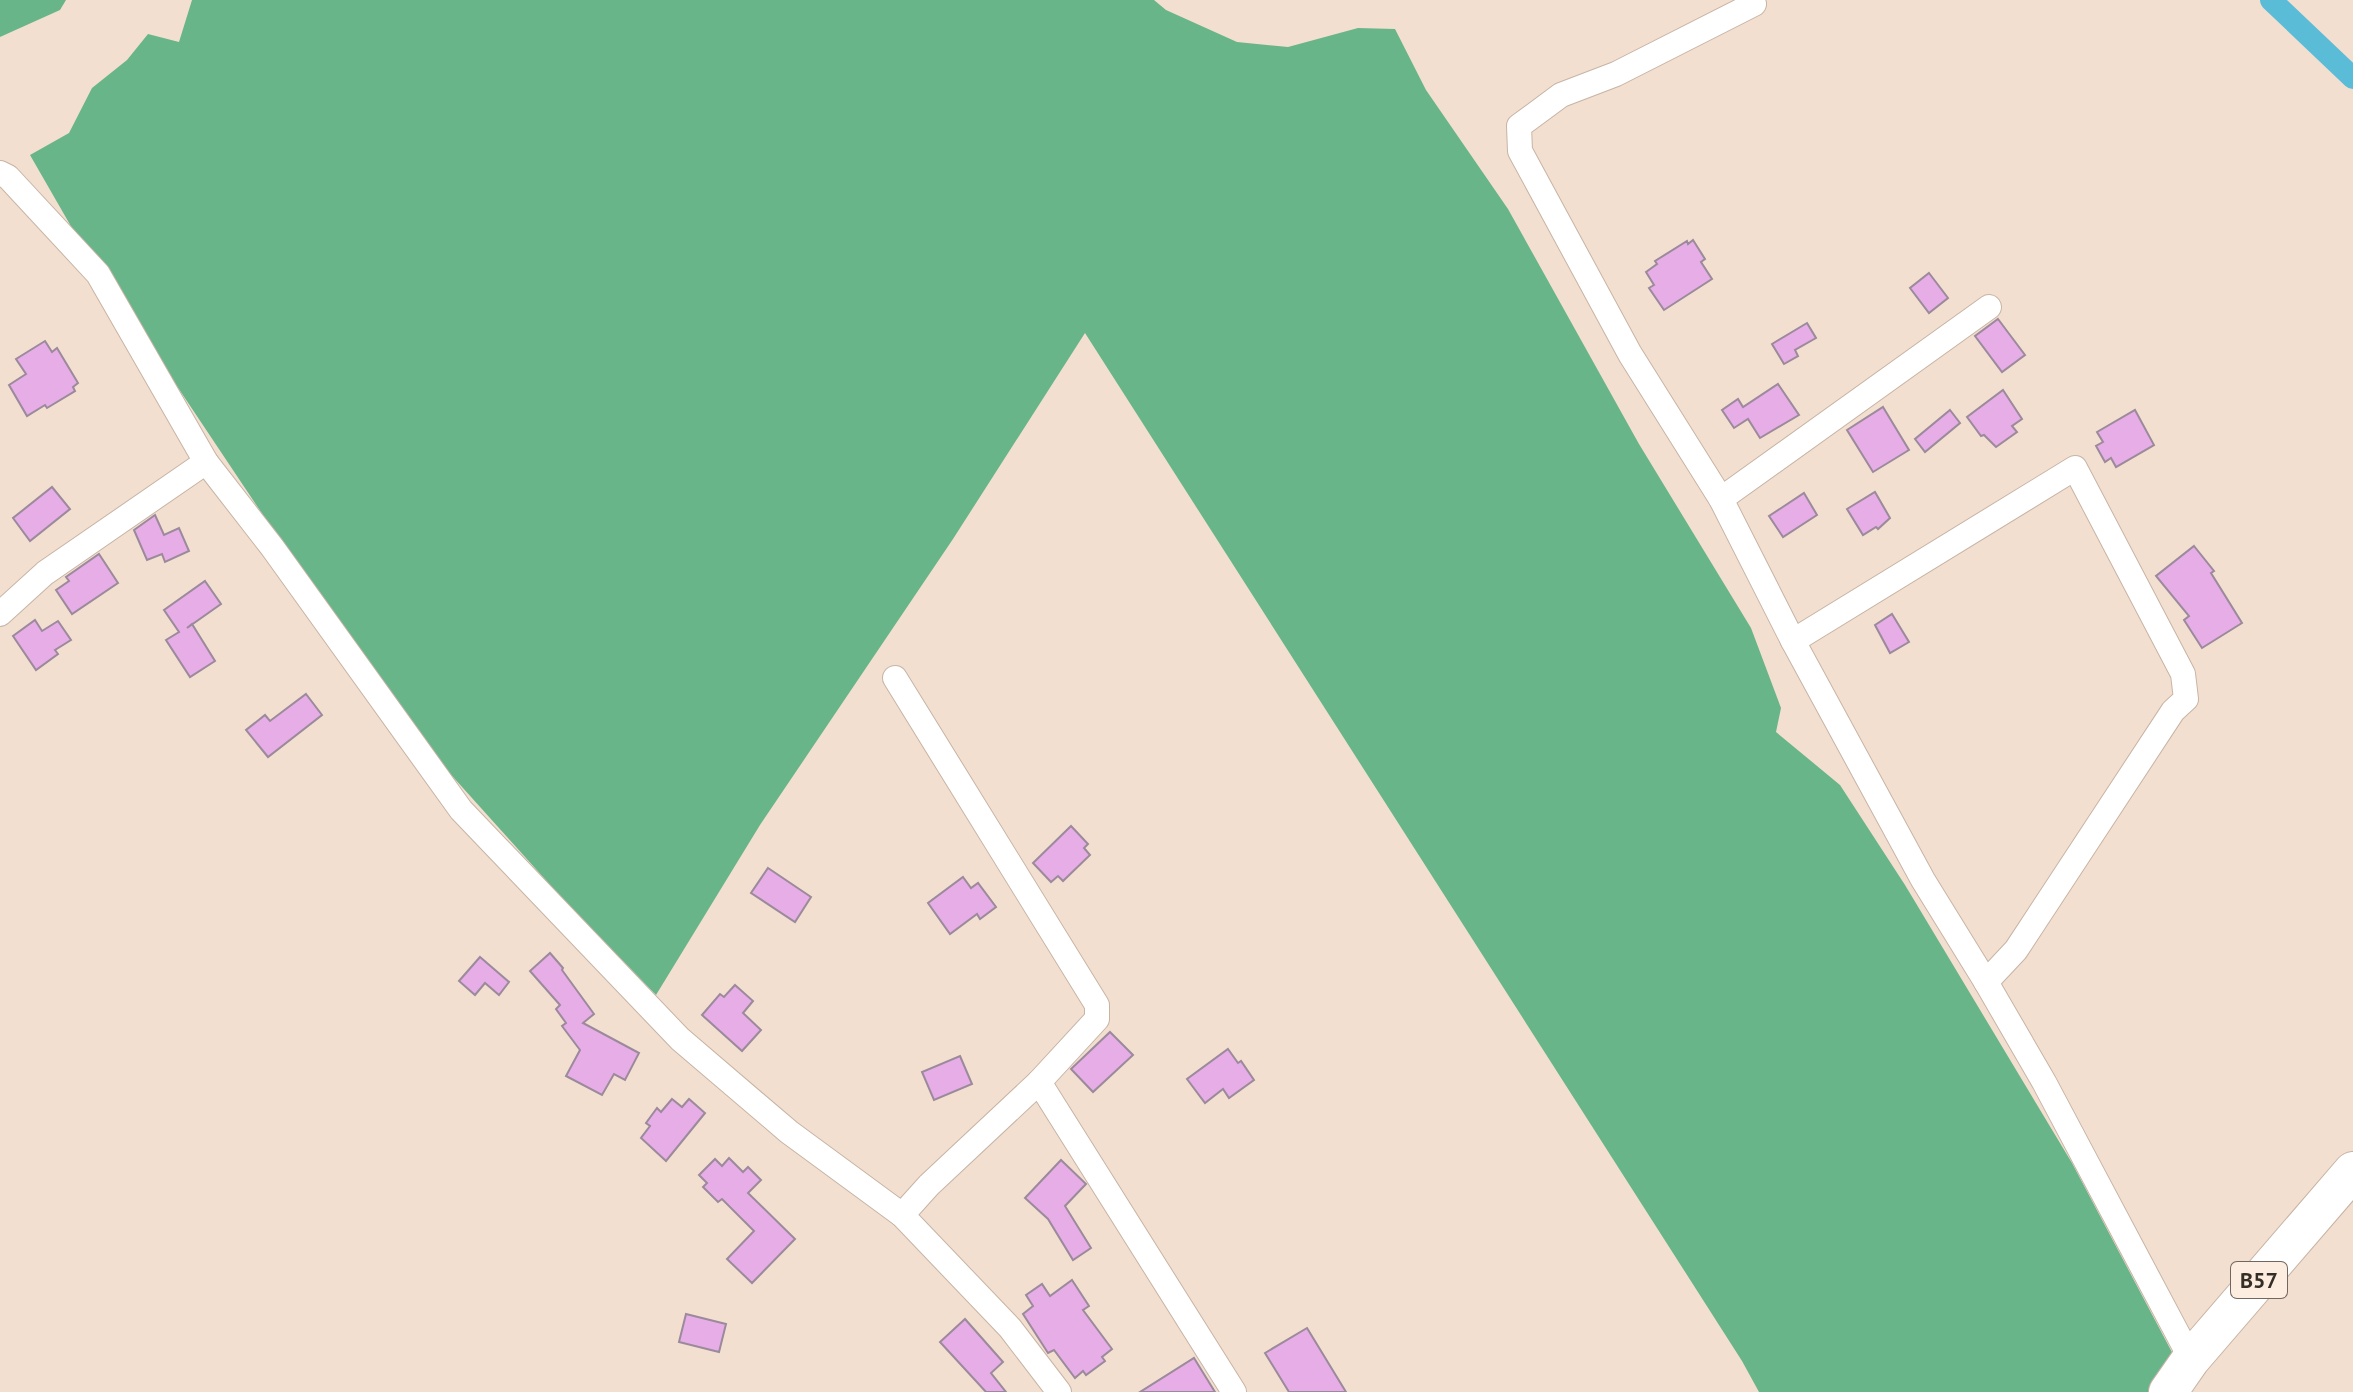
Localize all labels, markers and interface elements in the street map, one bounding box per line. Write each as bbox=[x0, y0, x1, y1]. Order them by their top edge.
road number: B57 bbox=[2231, 1262, 2287, 1298]

